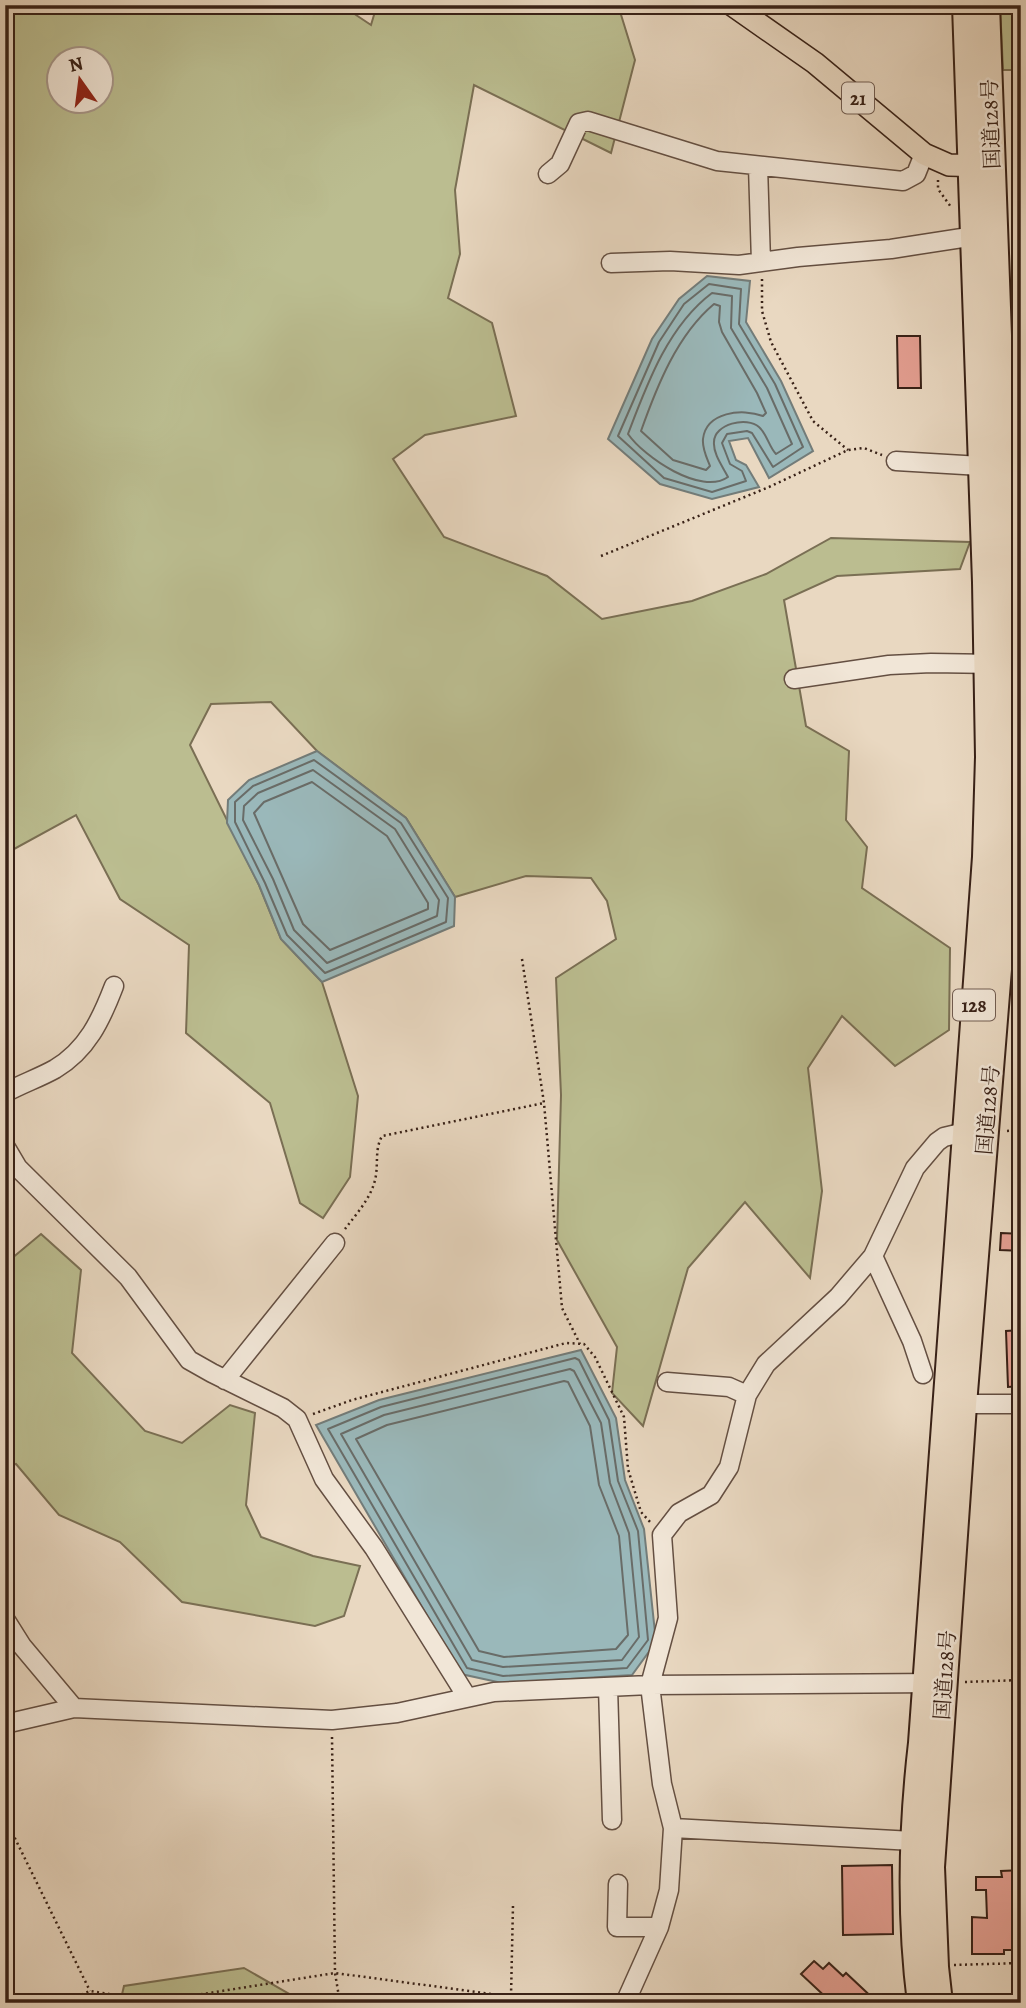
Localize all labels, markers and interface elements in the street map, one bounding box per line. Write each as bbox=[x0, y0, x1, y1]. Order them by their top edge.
north arrow bbox=[46, 46, 116, 116]
text: N bbox=[66, 50, 86, 79]
street label: 国道128号 bbox=[975, 78, 1007, 170]
road number: 21 bbox=[842, 82, 874, 114]
road number: 128 bbox=[953, 990, 995, 1021]
street label: 国道128号 bbox=[970, 1064, 1006, 1156]
street label: 国道128号 bbox=[928, 1629, 962, 1721]

